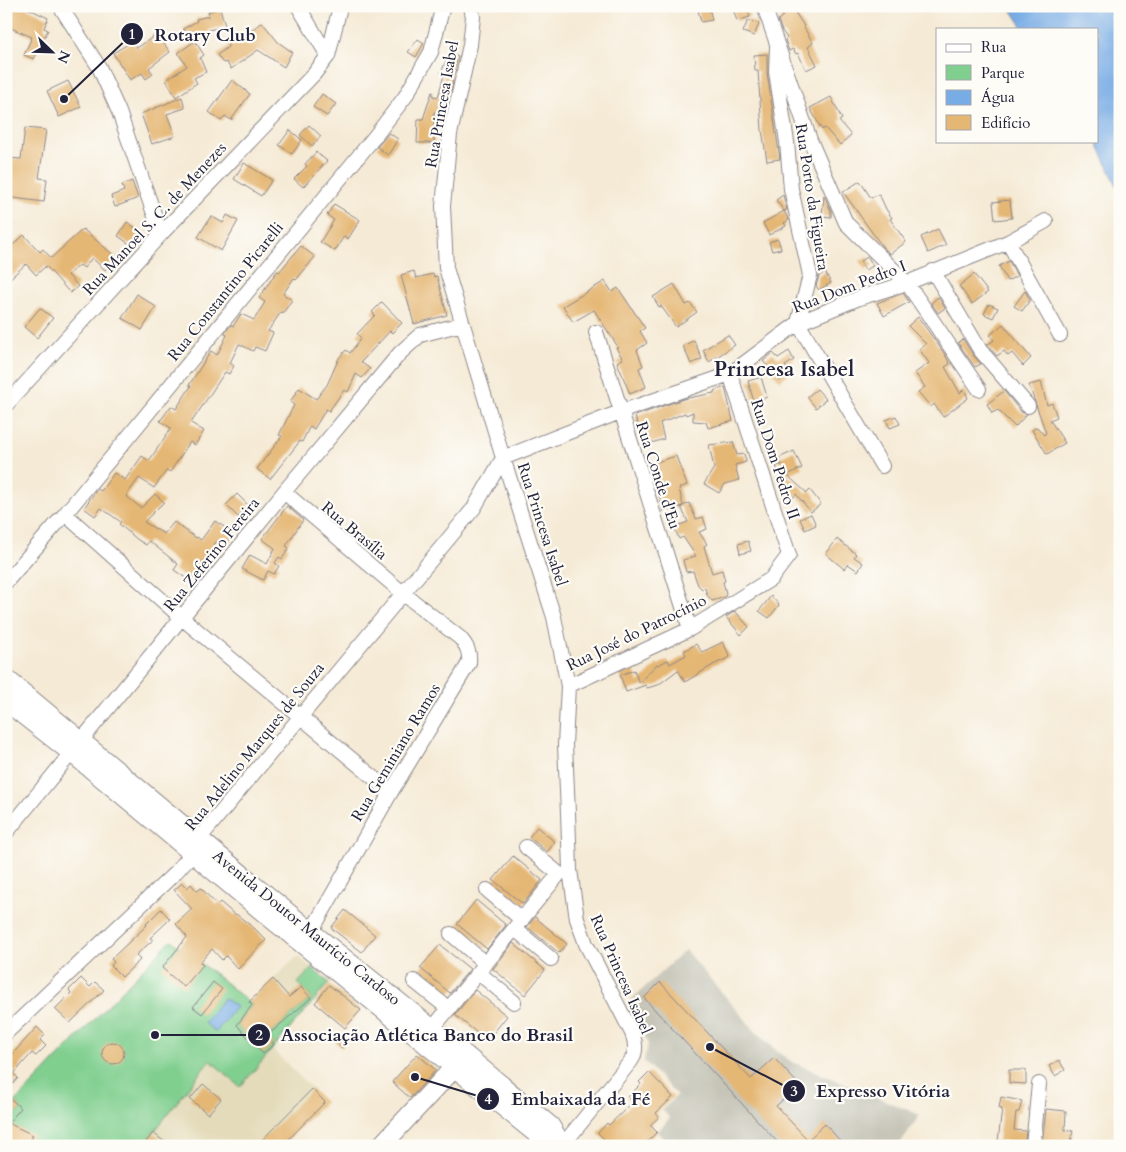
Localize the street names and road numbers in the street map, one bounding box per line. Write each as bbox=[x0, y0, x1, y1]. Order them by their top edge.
street label: Rua Princesa Isabel bbox=[420, 39, 464, 169]
street label: Rua Porto da Figueira bbox=[790, 122, 835, 272]
street label: Rua Manoel S. C. de Menezes bbox=[78, 137, 232, 300]
street label: Rua Constantino Picarelli bbox=[163, 217, 289, 366]
street label: Rua Dom Pedro I bbox=[789, 255, 909, 319]
street label: Rua Dom Pedro II bbox=[745, 396, 805, 522]
street label: Rua Conde d'Eu bbox=[630, 419, 686, 532]
street label: Rua Princesa Isabel bbox=[512, 460, 572, 589]
street label: Rua Zeferino Fereira bbox=[159, 493, 265, 616]
street label: Rua Brasília bbox=[317, 497, 392, 565]
street label: Rua José do Patrocínio bbox=[563, 589, 711, 676]
street label: Rua Adelino Marques de Souza bbox=[180, 658, 330, 835]
street label: Rua Geminiano Ramos bbox=[346, 680, 446, 826]
street label: Avenida Doutor Maurício Cardoso bbox=[208, 845, 405, 1011]
street label: Rua Princesa Isabel bbox=[585, 911, 657, 1038]

